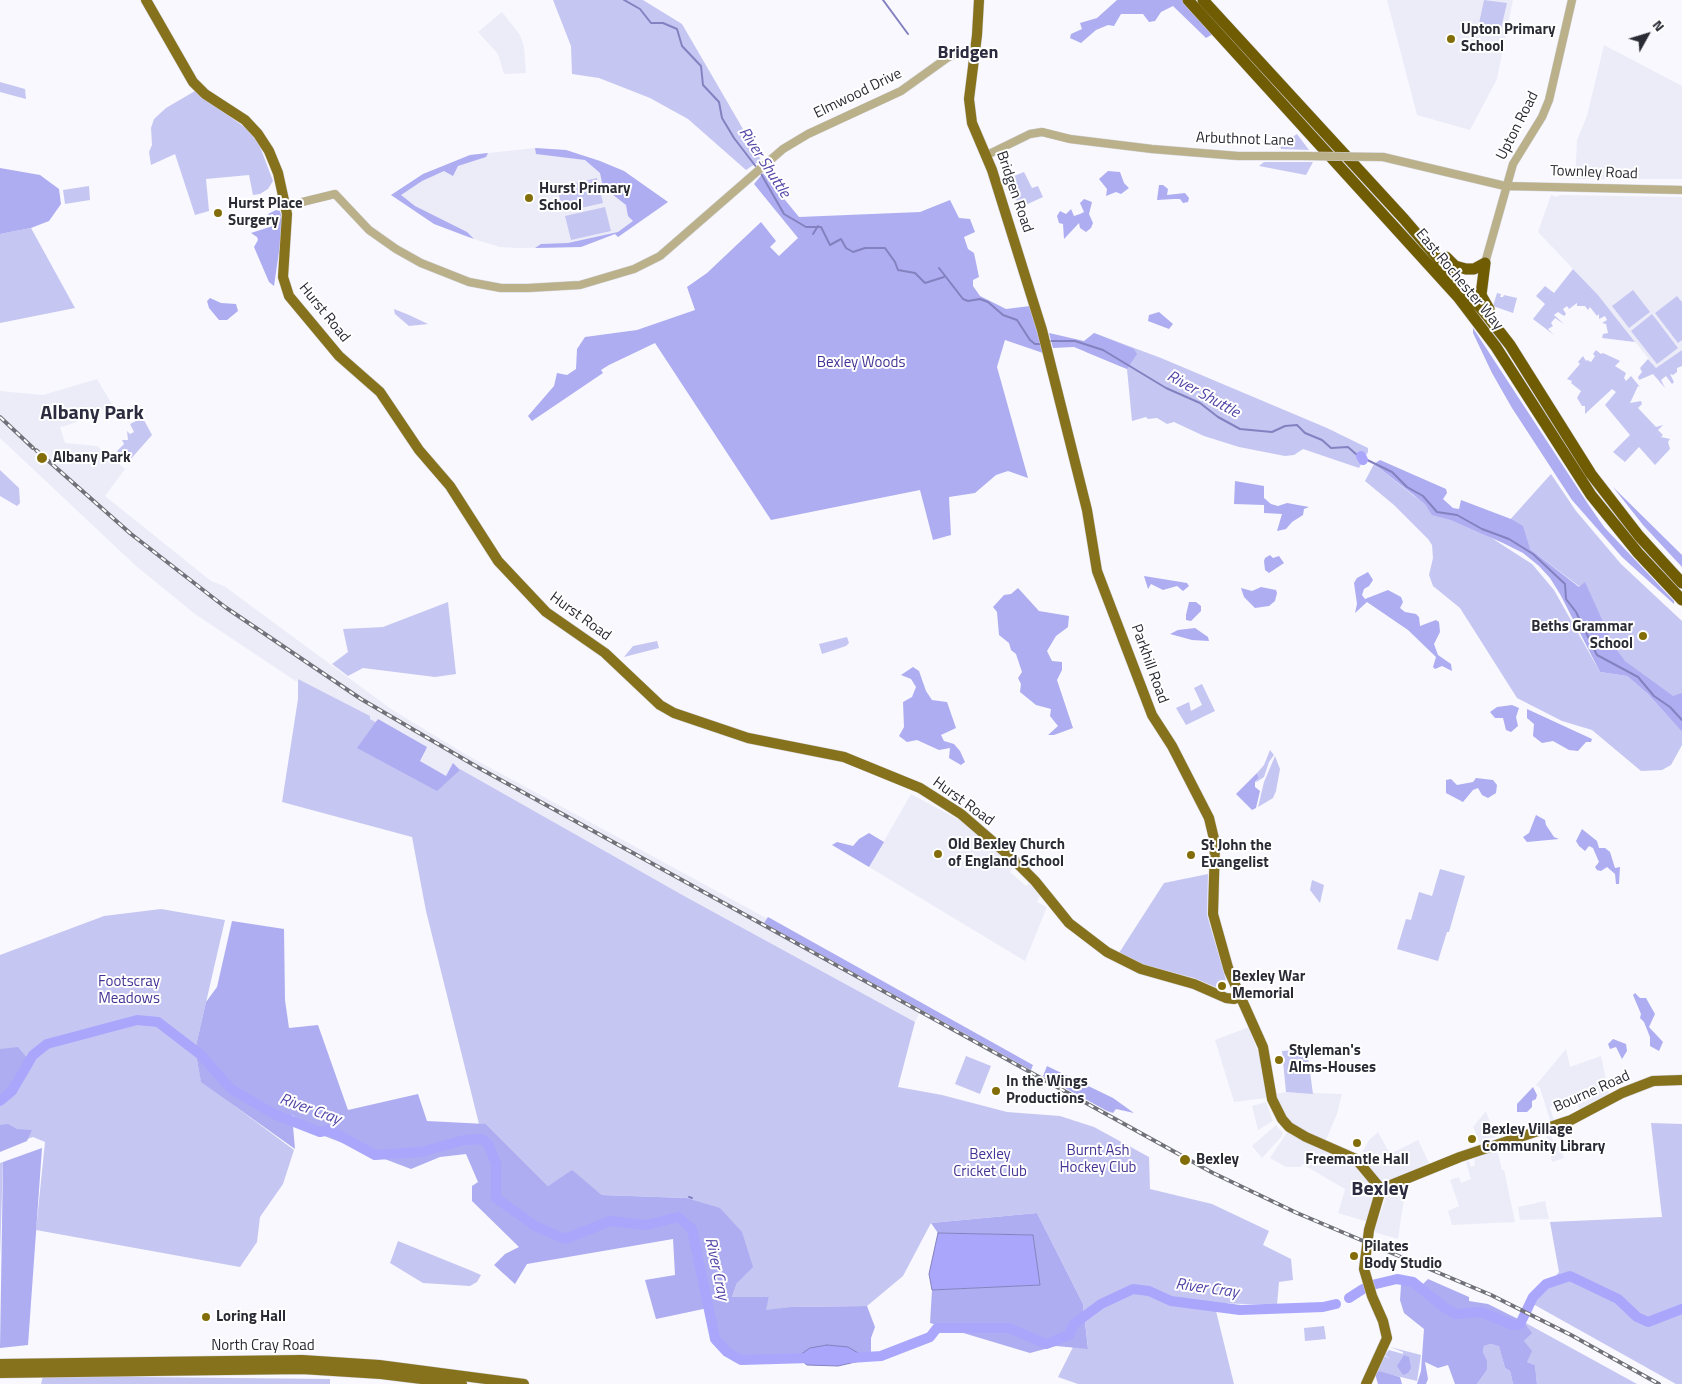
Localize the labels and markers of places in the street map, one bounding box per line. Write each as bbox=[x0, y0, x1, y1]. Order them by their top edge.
place label: Upton Primary School bbox=[1461, 21, 1556, 56]
marker: Upton Primary School bbox=[1445, 33, 1457, 45]
place label: Hurst Primary School bbox=[539, 180, 630, 215]
marker: Hurst Primary School bbox=[523, 192, 535, 204]
place label: Hurst Place Surgery bbox=[228, 195, 303, 230]
marker: Hurst Place Surgery bbox=[212, 207, 224, 219]
place label: Albany Park bbox=[53, 449, 131, 467]
marker: Albany Park bbox=[35, 451, 49, 465]
place label: Beths Grammar School bbox=[1531, 618, 1633, 653]
marker: Beths Grammar School bbox=[1637, 630, 1649, 642]
place label: Old Bexley Church of England School bbox=[948, 836, 1065, 871]
place label: St John the Evangelist bbox=[1201, 837, 1272, 872]
marker: Old Bexley Church of England School bbox=[932, 848, 944, 860]
marker: St John the Evangelist bbox=[1185, 849, 1197, 861]
place label: Bexley War Memorial bbox=[1232, 968, 1305, 1003]
marker: Bexley War Memorial bbox=[1216, 980, 1228, 992]
place label: Styleman's Alms-Houses bbox=[1289, 1042, 1376, 1077]
marker: Styleman's Alms-Houses bbox=[1273, 1054, 1285, 1066]
place label: In the Wings Productions bbox=[1006, 1073, 1088, 1108]
marker: In the Wings Productions bbox=[990, 1085, 1002, 1097]
place label: Bexley Village Community Library bbox=[1482, 1121, 1605, 1156]
marker: Bexley Village Community Library bbox=[1466, 1133, 1478, 1145]
marker: Freemantle Hall bbox=[1351, 1137, 1363, 1149]
place label: Bexley bbox=[1196, 1151, 1239, 1169]
place label: Freemantle Hall bbox=[1305, 1151, 1409, 1169]
marker: Bexley bbox=[1178, 1153, 1192, 1167]
place label: Pilates Body Studio bbox=[1364, 1238, 1442, 1273]
marker: Pilates Body Studio bbox=[1348, 1250, 1360, 1262]
place label: Loring Hall bbox=[216, 1308, 286, 1326]
marker: Loring Hall bbox=[200, 1311, 212, 1323]

